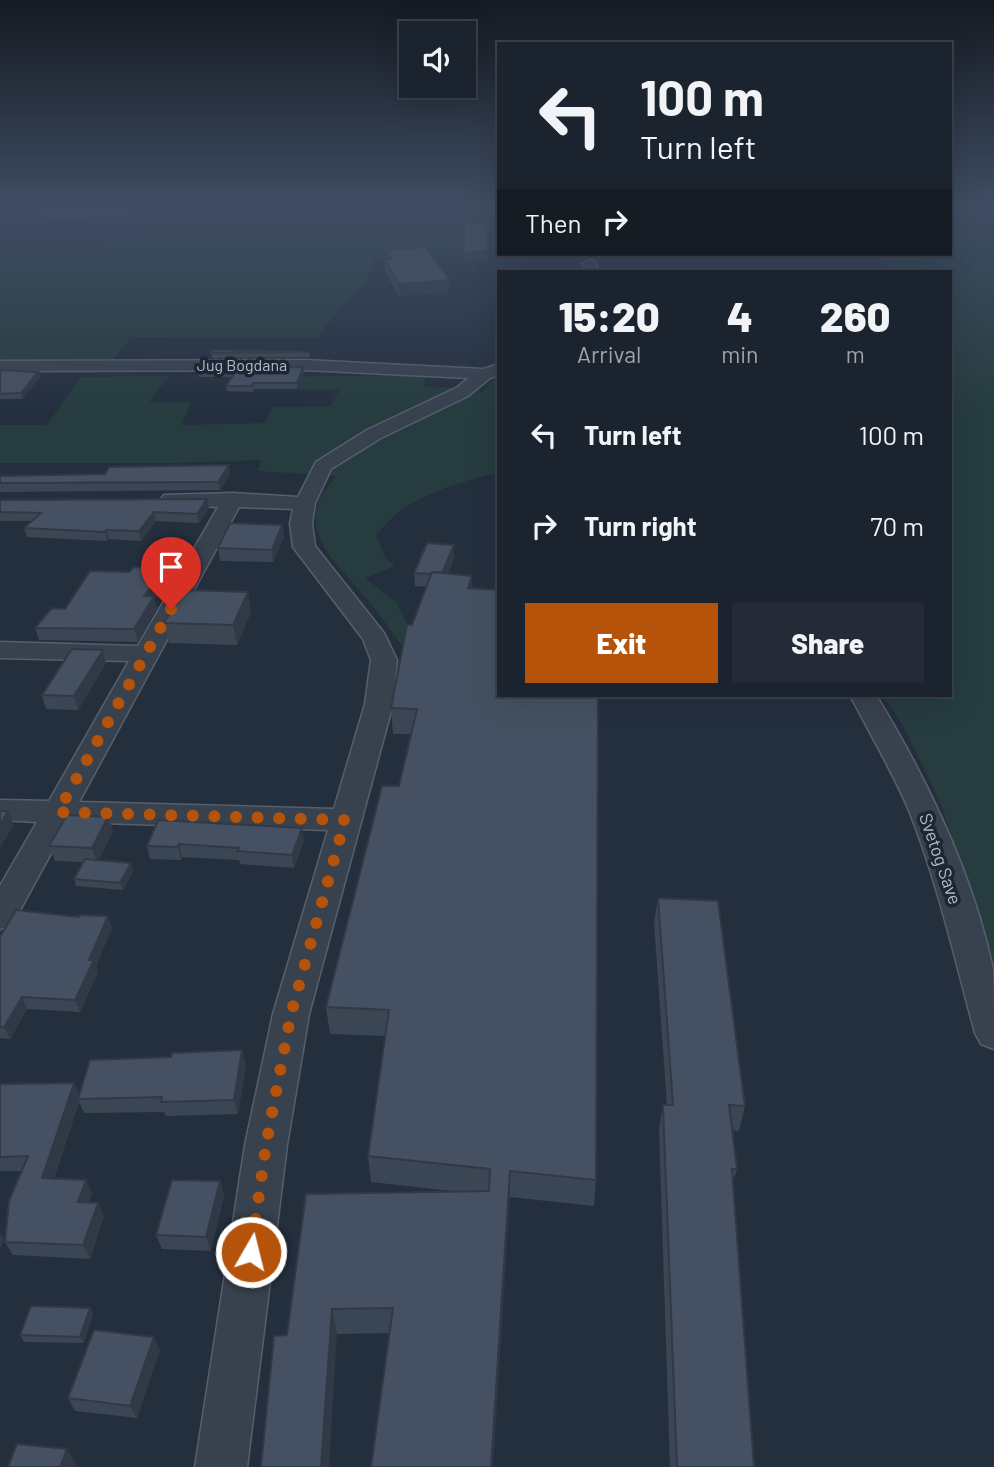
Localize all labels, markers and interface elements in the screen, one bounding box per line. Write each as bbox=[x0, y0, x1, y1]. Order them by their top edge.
map controls bbox=[399, 21, 476, 98]
button: sound bbox=[399, 21, 476, 98]
text: 100 m bbox=[640, 67, 764, 126]
icon: left bbox=[525, 70, 616, 161]
text: Turn left bbox=[640, 127, 757, 165]
icon: right bbox=[596, 203, 634, 241]
text: Then bbox=[525, 207, 582, 238]
text: 15:20 bbox=[558, 290, 660, 340]
text: 4 bbox=[727, 290, 753, 340]
text: 260 bbox=[820, 290, 891, 340]
text: Arrival bbox=[577, 340, 641, 368]
text: min bbox=[721, 340, 758, 368]
text: m bbox=[846, 340, 865, 368]
street label: Jug Bogdana bbox=[197, 355, 287, 374]
icon: left bbox=[525, 416, 563, 454]
text: Turn left bbox=[584, 419, 682, 450]
text: 100 m bbox=[859, 419, 924, 450]
icon: right bbox=[525, 507, 563, 545]
text: Turn right bbox=[584, 510, 697, 541]
text: 70 m bbox=[870, 510, 924, 541]
pin bbox=[141, 537, 201, 609]
icon: arrive bbox=[152, 548, 190, 586]
button: Exit bbox=[525, 603, 718, 683]
button: Share bbox=[732, 603, 924, 683]
street label: Svetog Save bbox=[915, 810, 967, 907]
position arrow bbox=[214, 1215, 288, 1289]

